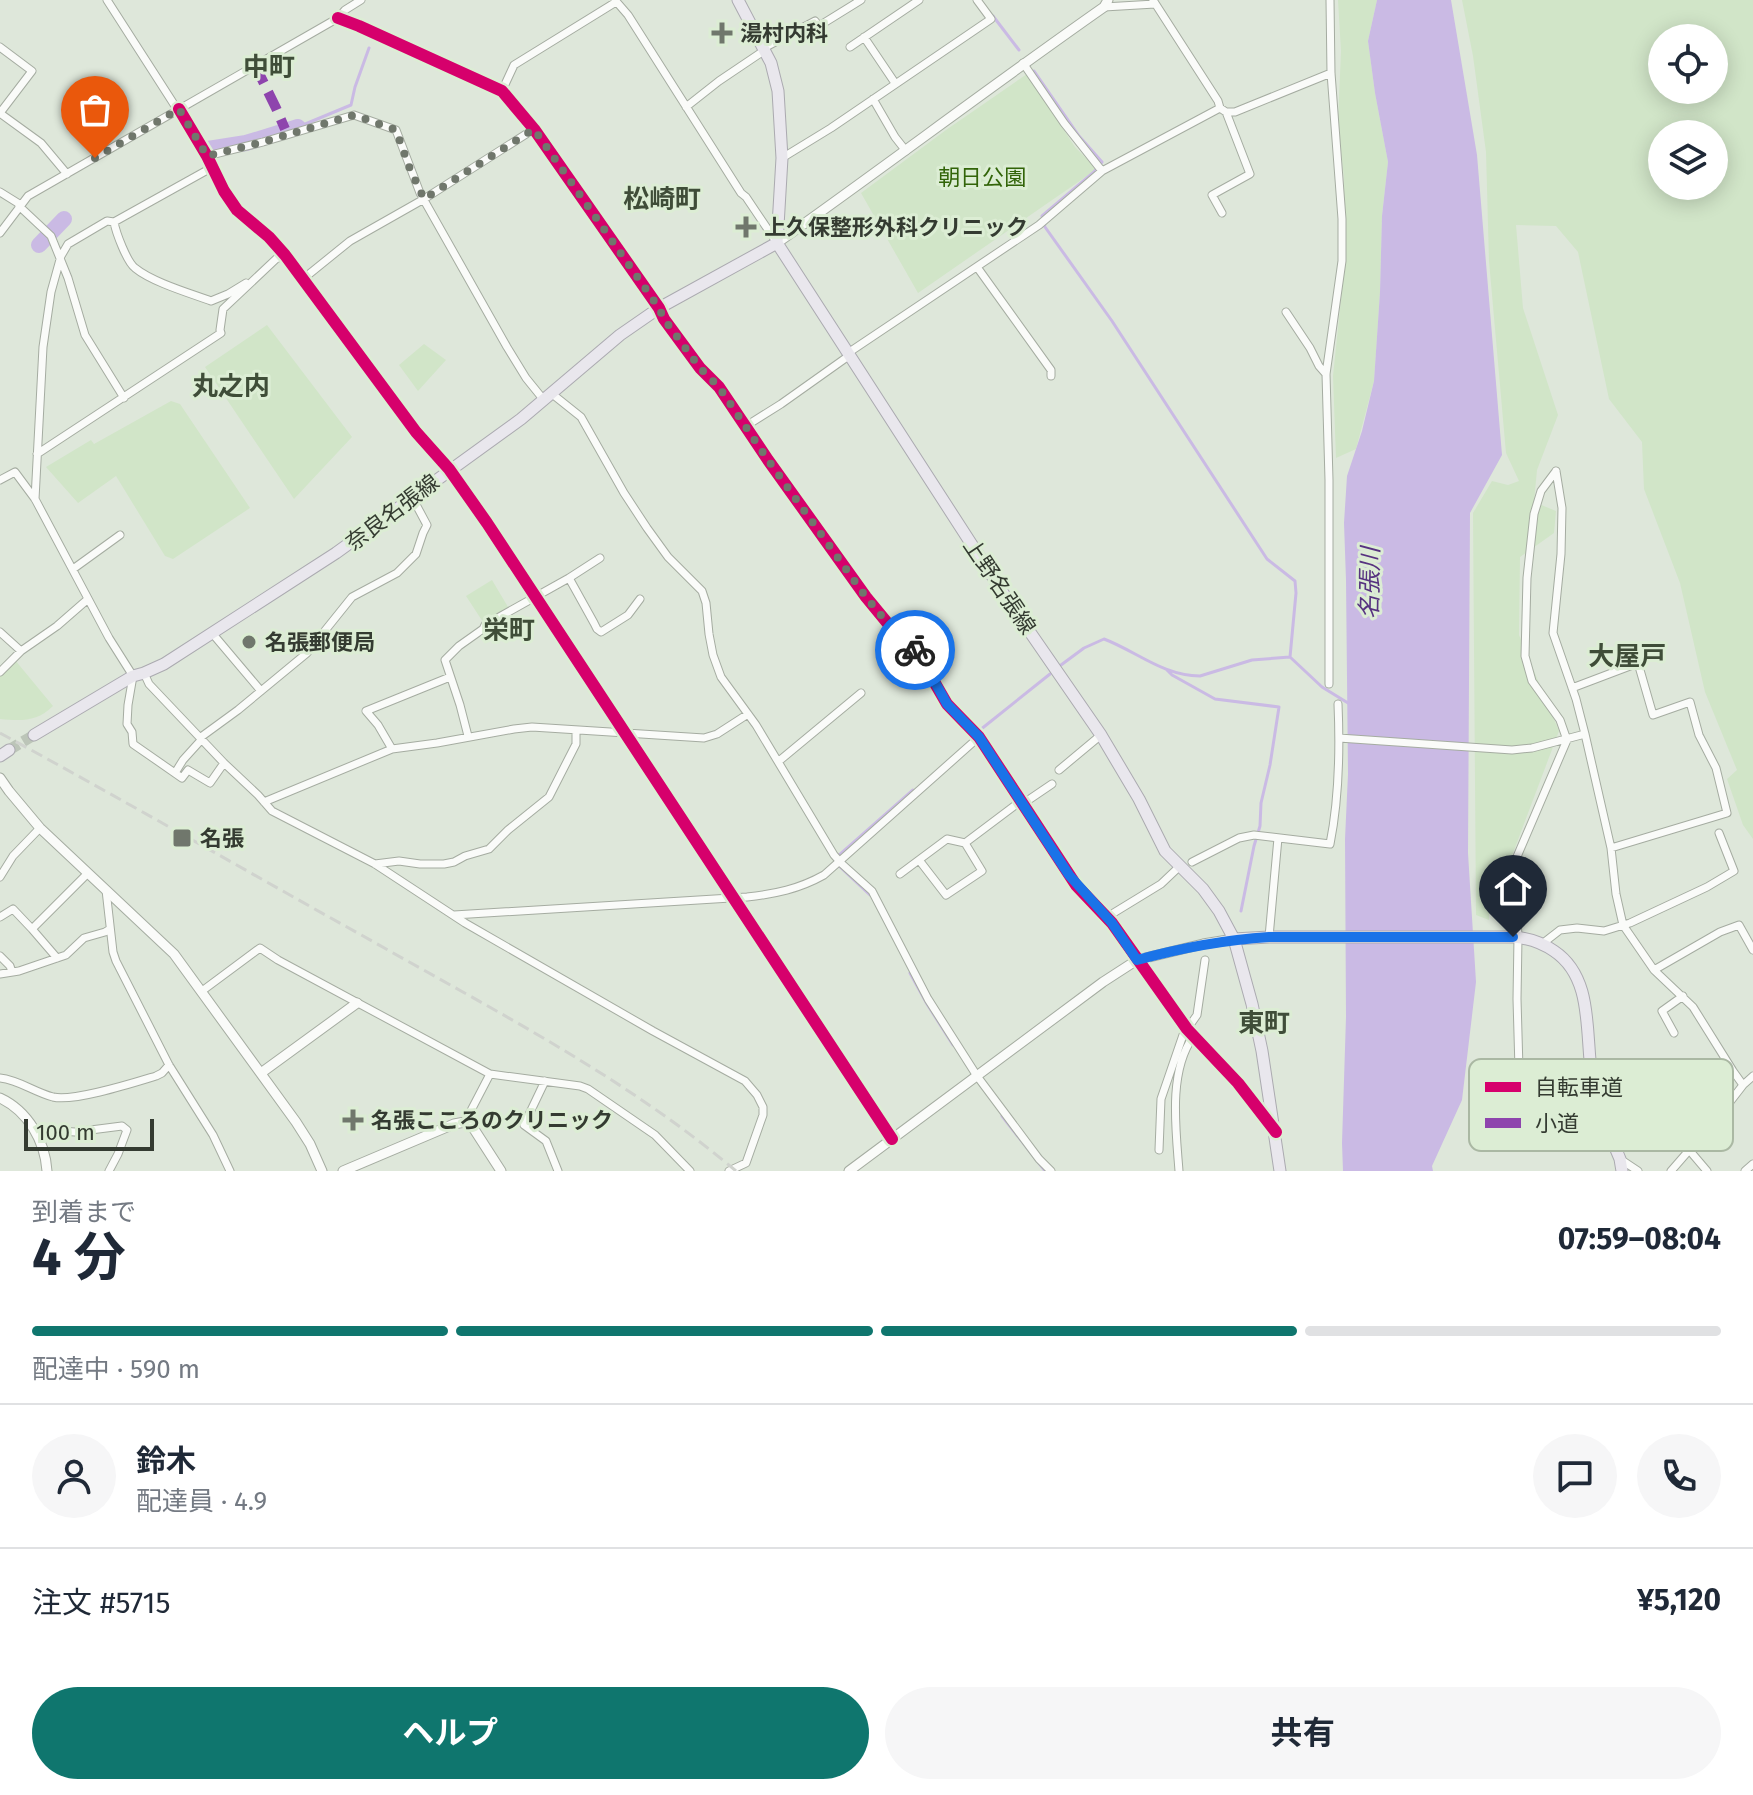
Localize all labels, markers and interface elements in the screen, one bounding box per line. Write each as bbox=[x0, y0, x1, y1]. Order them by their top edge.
place label: 湯村内科 bbox=[740, 20, 828, 47]
marker: 湯村内科 bbox=[711, 22, 733, 44]
map controls bbox=[1648, 24, 1728, 200]
button: locate bbox=[1648, 24, 1728, 104]
district label: 中町 bbox=[243, 52, 295, 83]
pin bbox=[61, 76, 129, 158]
icon: bag bbox=[73, 88, 117, 132]
button: layers bbox=[1648, 120, 1728, 200]
park label: 朝日公園 bbox=[938, 164, 1026, 191]
district label: 松崎町 bbox=[623, 184, 701, 215]
place label: 上久保整形外科クリニック bbox=[764, 214, 1028, 241]
marker: 上久保整形外科クリニック bbox=[735, 216, 757, 238]
district label: 丸之内 bbox=[192, 371, 270, 402]
street label: 奈良名張線 bbox=[340, 469, 444, 556]
street label: 上野名張線 bbox=[958, 533, 1042, 639]
water label: 名張川 bbox=[1355, 544, 1385, 619]
courier bbox=[875, 610, 955, 690]
district label: 栄町 bbox=[483, 615, 535, 646]
icon: bike bbox=[893, 628, 937, 672]
place label: 名張郵便局 bbox=[265, 629, 375, 656]
marker: 名張郵便局 bbox=[240, 633, 258, 651]
district label: 大屋戸 bbox=[1588, 641, 1666, 672]
place label: 名張 bbox=[200, 825, 244, 852]
marker: 名張 bbox=[171, 827, 193, 849]
pin bbox=[1479, 855, 1547, 937]
icon: home bbox=[1491, 867, 1535, 911]
district label: 東町 bbox=[1238, 1008, 1290, 1039]
legend bbox=[1469, 1059, 1733, 1151]
text: 自転車道 bbox=[1535, 1074, 1623, 1101]
place label: 名張こころのクリニック bbox=[371, 1107, 613, 1134]
marker: 名張こころのクリニック bbox=[342, 1109, 364, 1131]
text: 小道 bbox=[1535, 1110, 1579, 1137]
scale bar bbox=[24, 1115, 154, 1151]
text: 100 m bbox=[36, 1119, 95, 1146]
text: 到着まで bbox=[32, 1197, 136, 1228]
text: 07:59–08:04 bbox=[1558, 1221, 1721, 1257]
text: 4 分 bbox=[32, 1226, 126, 1289]
text: 配達中 · 590 m bbox=[32, 1354, 200, 1385]
button: person bbox=[32, 1434, 116, 1518]
button: chat bbox=[1533, 1434, 1617, 1518]
button: phone bbox=[1637, 1434, 1721, 1518]
text: 鈴木 bbox=[136, 1443, 196, 1479]
text: 配達員 · 4.9 bbox=[136, 1486, 267, 1517]
text: ¥5,120 bbox=[1637, 1582, 1721, 1618]
text: 注文 #5715 bbox=[32, 1585, 171, 1621]
button: ヘルプ bbox=[32, 1687, 869, 1779]
button: 共有 bbox=[885, 1687, 1721, 1779]

